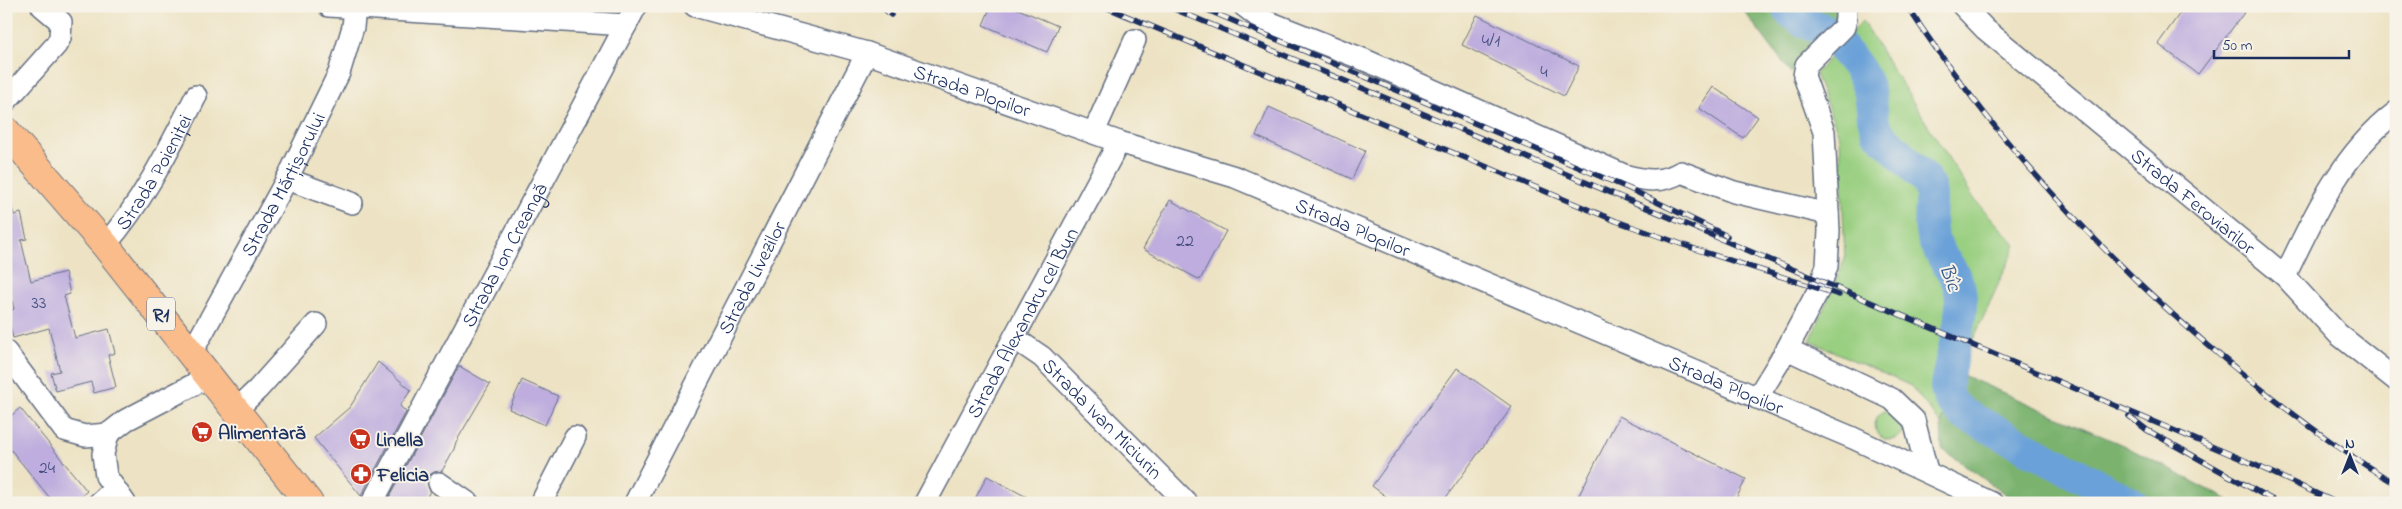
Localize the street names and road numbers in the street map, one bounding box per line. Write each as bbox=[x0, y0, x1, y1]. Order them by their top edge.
street label: Strada Plopilor bbox=[909, 59, 1035, 127]
street label: Strada Mărțișorului bbox=[235, 108, 334, 262]
street label: Strada Poieniței bbox=[110, 110, 201, 237]
street label: Strada Feroviarilor bbox=[2123, 142, 2261, 263]
street label: Strada Ion Creangă bbox=[456, 179, 556, 333]
street label: Strada Plopilor bbox=[1290, 192, 1415, 267]
street label: Strada Livezilor bbox=[712, 216, 795, 340]
street label: Strada Alexandru cel Bun bbox=[961, 223, 1087, 424]
road number: R1 bbox=[147, 298, 175, 330]
street label: Strada Plopilor bbox=[1663, 350, 1788, 424]
street label: Strada Ivan Miciurin bbox=[1034, 353, 1168, 487]

